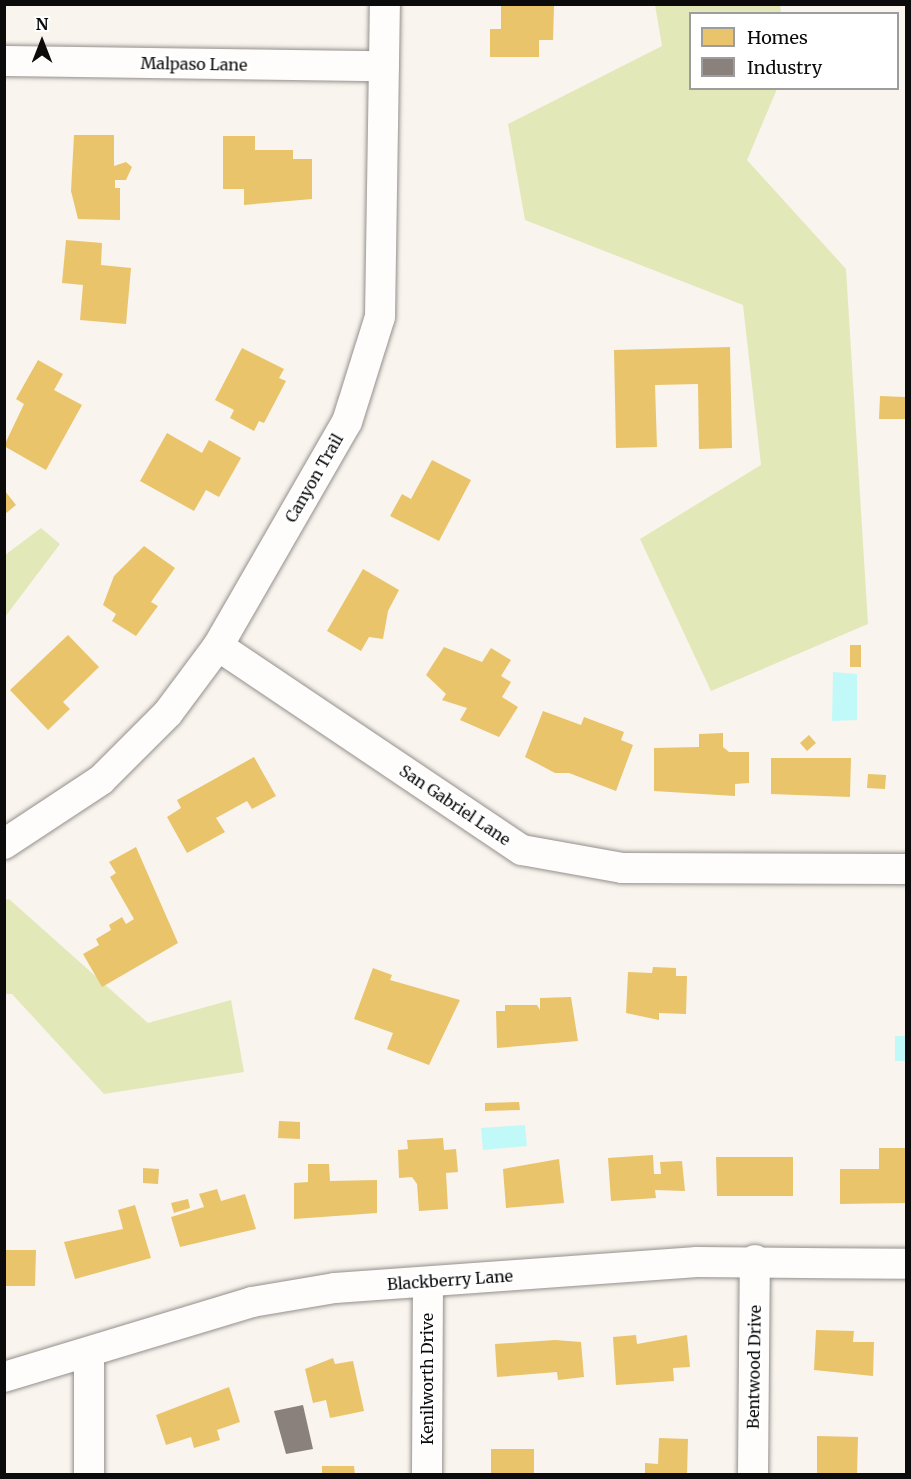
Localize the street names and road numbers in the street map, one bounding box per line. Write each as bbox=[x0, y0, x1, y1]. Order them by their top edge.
street label: Malpaso Lane bbox=[140, 53, 248, 75]
street label: Canyon Trail bbox=[281, 430, 347, 526]
street label: San Gabriel Lane bbox=[396, 761, 514, 849]
street label: Blackberry Lane bbox=[386, 1266, 514, 1294]
street label: Bentwood Drive bbox=[743, 1305, 765, 1429]
street label: Kenilworth Drive bbox=[417, 1313, 437, 1445]

